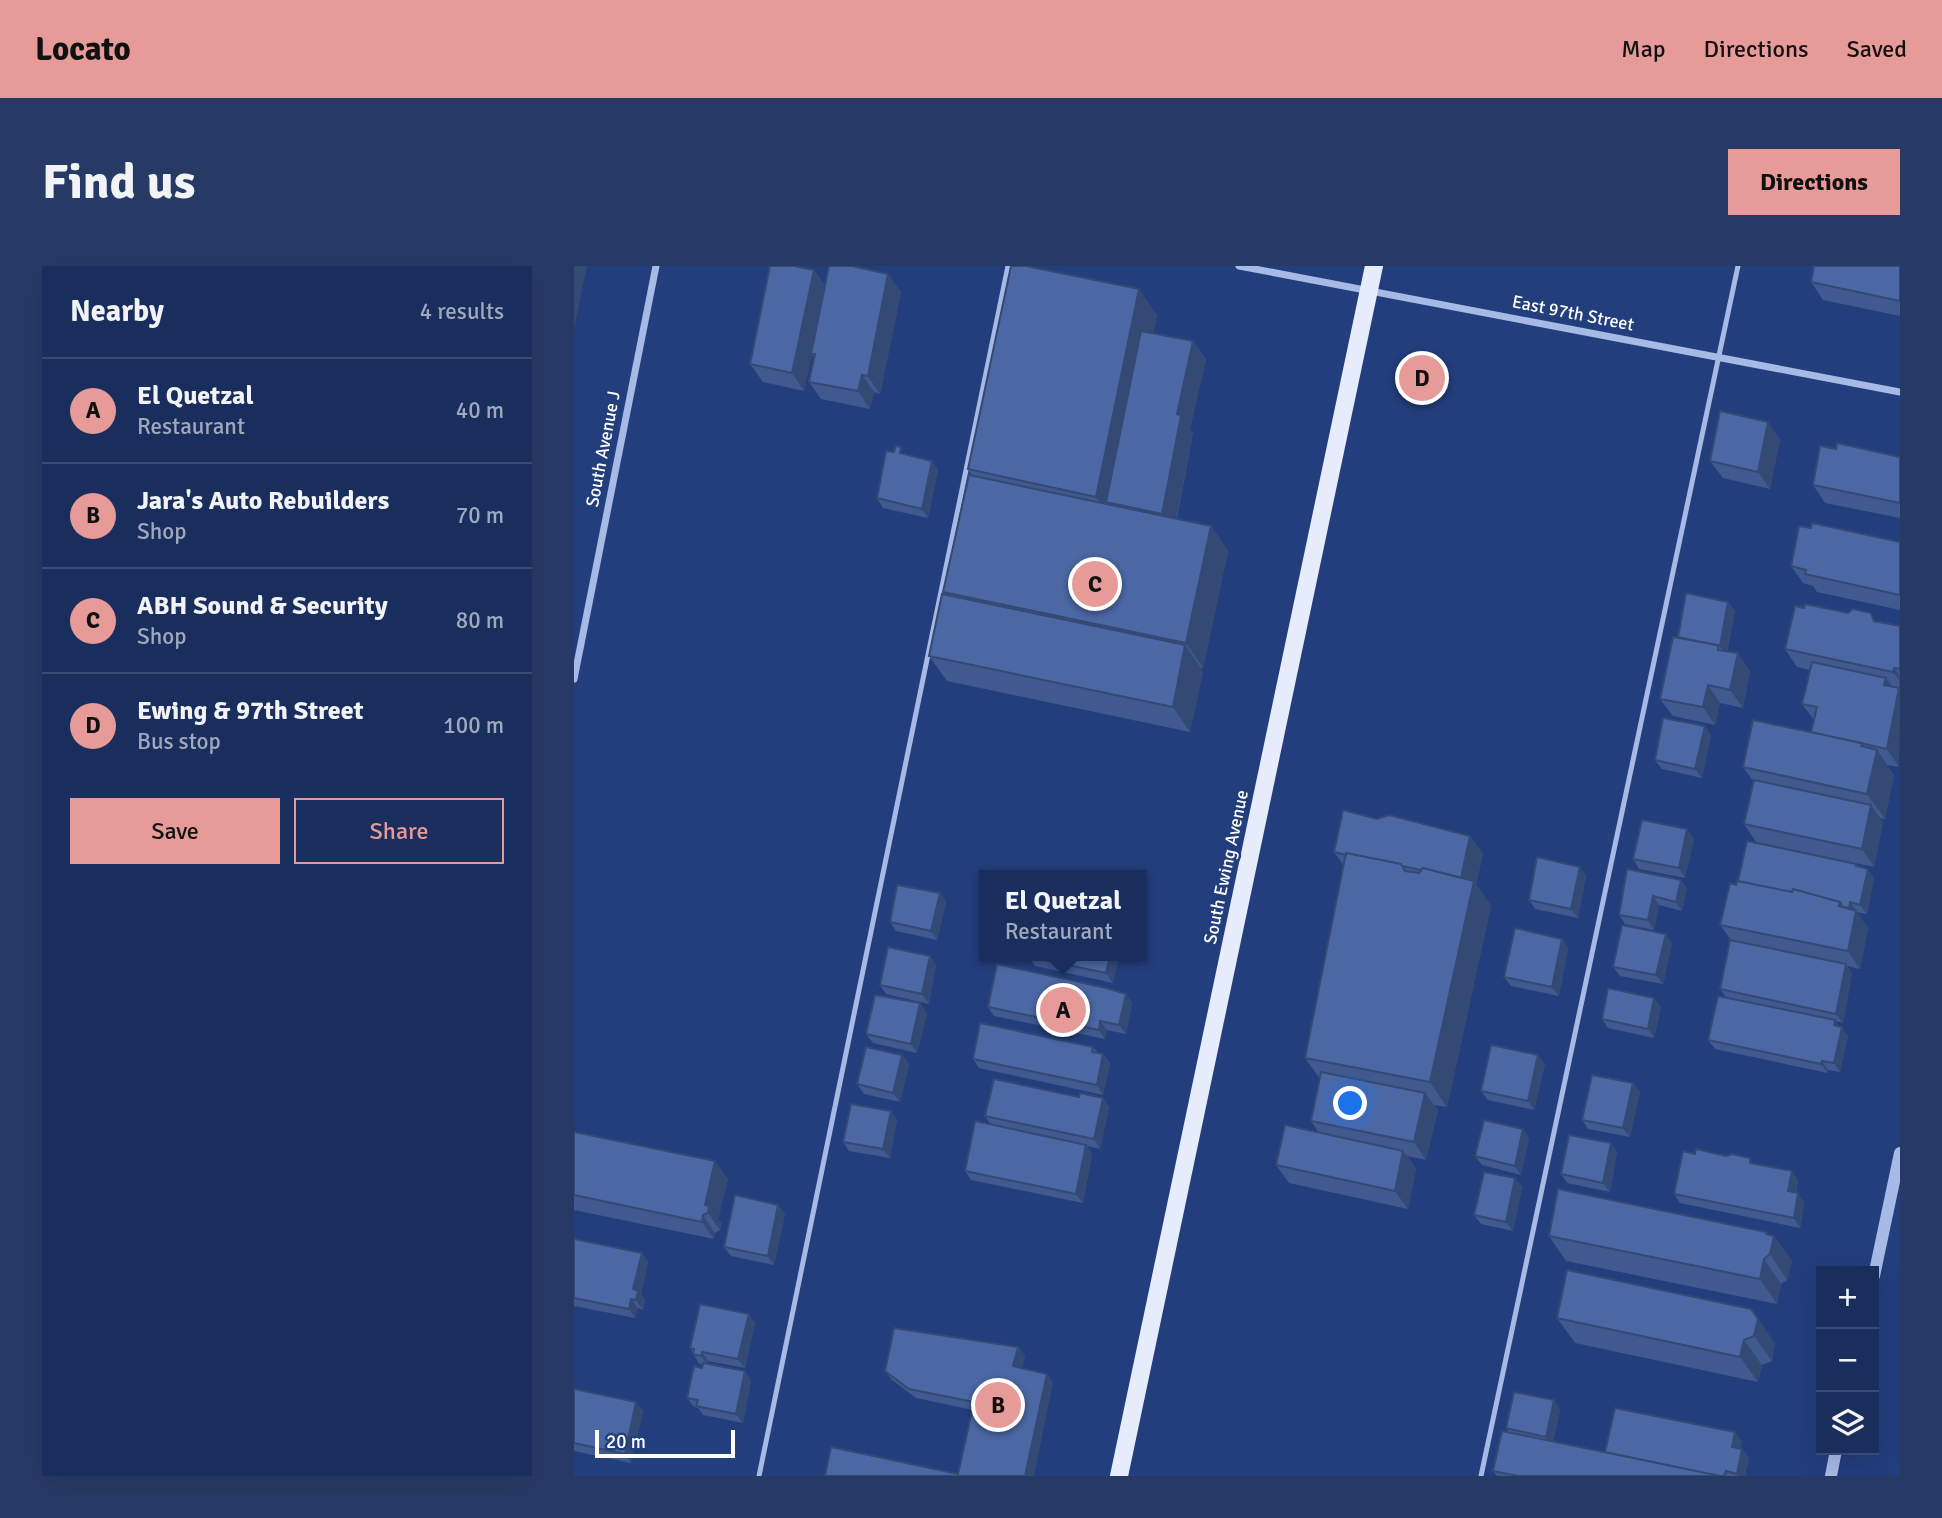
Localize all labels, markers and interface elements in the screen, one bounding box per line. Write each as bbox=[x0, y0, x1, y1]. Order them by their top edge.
text: Locato bbox=[35, 29, 131, 70]
text: Map bbox=[1621, 34, 1666, 64]
text: Directions bbox=[1704, 34, 1809, 64]
text: Saved bbox=[1847, 34, 1907, 64]
button: Directions bbox=[1728, 149, 1900, 215]
text: Find us bbox=[42, 152, 195, 212]
street label: East 97th Street bbox=[1510, 290, 1636, 336]
text: Nearby bbox=[70, 293, 164, 330]
text: 4 results bbox=[420, 297, 504, 326]
pin: D bbox=[1399, 352, 1445, 404]
text: El Quetzal bbox=[137, 380, 254, 412]
street label: South Avenue J bbox=[581, 389, 625, 509]
text: A bbox=[86, 396, 100, 425]
text: 40 m bbox=[456, 396, 504, 425]
text: Restaurant bbox=[137, 412, 245, 441]
text: Jara's Auto Rebuilders bbox=[137, 485, 389, 517]
text: B bbox=[86, 501, 100, 530]
text: 70 m bbox=[456, 501, 504, 530]
text: Shop bbox=[137, 517, 186, 546]
pin: C bbox=[1072, 558, 1118, 610]
text: ABH Sound & Security bbox=[137, 590, 388, 622]
text: C bbox=[86, 606, 100, 635]
text: 80 m bbox=[456, 606, 504, 635]
text: Shop bbox=[137, 622, 186, 651]
text: Ewing & 97th Street bbox=[137, 695, 363, 727]
text: D bbox=[85, 711, 101, 740]
text: 100 m bbox=[443, 711, 504, 740]
text: Bus stop bbox=[137, 727, 221, 756]
street label: South Ewing Avenue bbox=[1199, 788, 1253, 946]
button: Save bbox=[70, 798, 280, 864]
button: Share bbox=[294, 798, 504, 864]
popup bbox=[979, 870, 1147, 961]
text: El Quetzal bbox=[1005, 885, 1121, 917]
text: Restaurant bbox=[1005, 917, 1113, 946]
pin: A bbox=[1040, 984, 1086, 1036]
your location bbox=[1333, 1086, 1367, 1120]
map controls bbox=[1816, 1266, 1879, 1455]
button: + bbox=[1816, 1266, 1879, 1329]
button: − bbox=[1816, 1329, 1879, 1392]
pin: B bbox=[975, 1379, 1021, 1431]
button: layers bbox=[1816, 1392, 1879, 1455]
scale bar bbox=[595, 1427, 735, 1459]
text: 20 m bbox=[606, 1430, 646, 1454]

